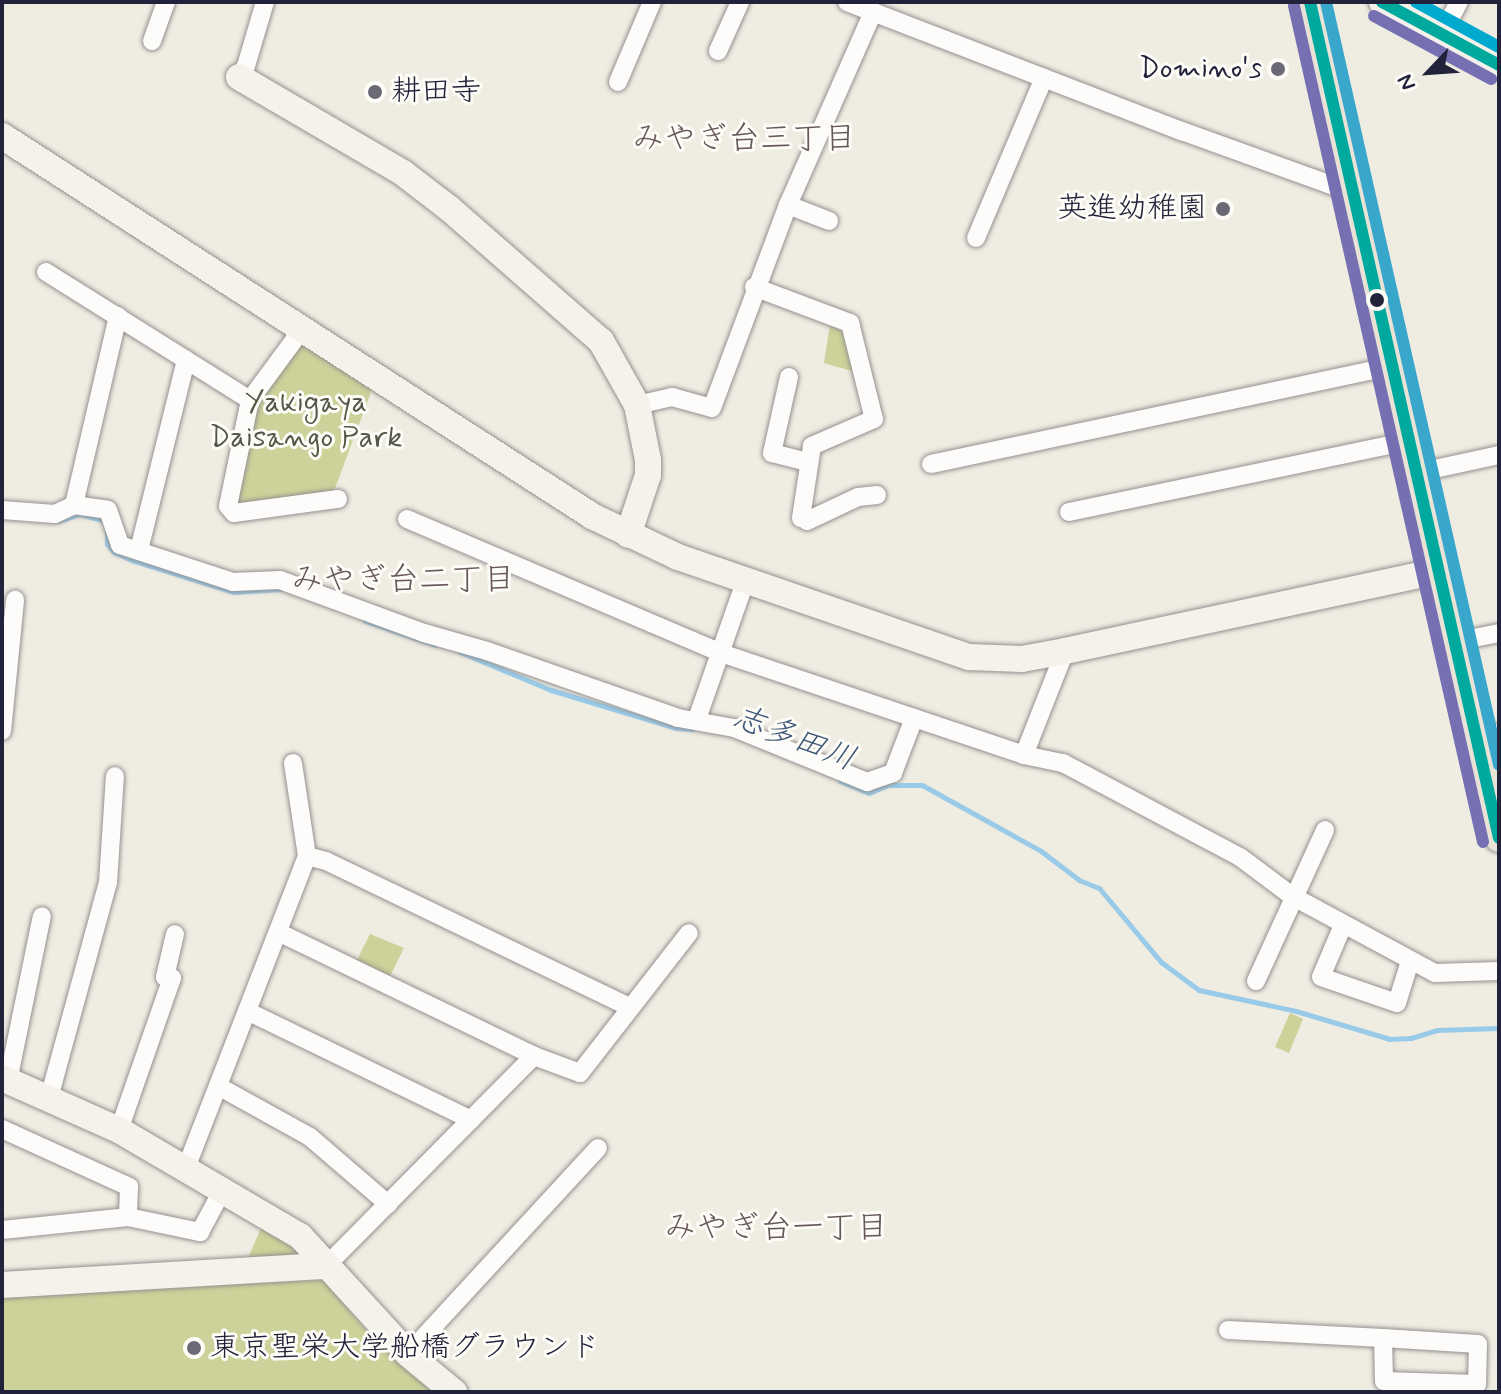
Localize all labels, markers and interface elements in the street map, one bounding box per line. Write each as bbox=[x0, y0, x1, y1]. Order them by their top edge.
north arrow bbox=[1389, 32, 1469, 112]
place label: Domino's bbox=[1139, 51, 1262, 87]
marker: Domino's bbox=[1269, 60, 1287, 78]
text: N bbox=[1391, 70, 1423, 95]
place label: 耕田寺 bbox=[391, 74, 481, 110]
marker: 耕田寺 bbox=[366, 83, 384, 101]
district label: みやぎ台三丁目 bbox=[632, 120, 856, 158]
place label: 英進幼稚園 bbox=[1057, 191, 1207, 227]
marker: 英進幼稚園 bbox=[1214, 200, 1232, 218]
unlabelled marker bbox=[1369, 292, 1385, 308]
park label: Yakigaya Daisango Park bbox=[210, 385, 402, 456]
district label: みやぎ台二丁目 bbox=[291, 561, 515, 599]
water label: 志多田川 bbox=[727, 698, 861, 780]
district label: みやぎ台一丁目 bbox=[664, 1209, 888, 1247]
place label: 東京聖栄大学船橋グラウンド bbox=[210, 1330, 600, 1366]
marker: 東京聖栄大学船橋グラウンド bbox=[185, 1339, 203, 1357]

